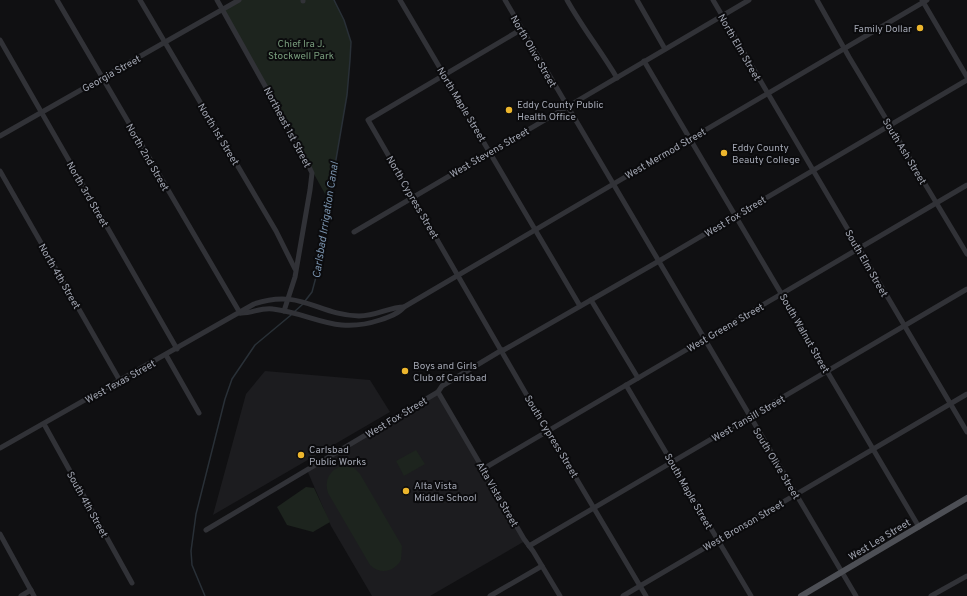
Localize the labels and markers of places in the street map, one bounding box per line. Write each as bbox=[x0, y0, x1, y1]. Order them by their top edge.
place label: Family Dollar bbox=[854, 23, 912, 36]
marker: Family Dollar bbox=[915, 23, 925, 33]
place label: Eddy County Public Health Office bbox=[517, 99, 604, 124]
marker: Eddy County Public Health Office bbox=[504, 105, 514, 115]
place label: Eddy County Beauty College bbox=[732, 142, 800, 167]
marker: Eddy County Beauty College bbox=[719, 148, 729, 158]
place label: Boys and Girls Club of Carlsbad bbox=[413, 360, 487, 385]
marker: Boys and Girls Club of Carlsbad bbox=[400, 366, 410, 376]
place label: Carlsbad Public Works bbox=[309, 444, 366, 469]
marker: Carlsbad Public Works bbox=[296, 450, 306, 460]
place label: Alta Vista Middle School bbox=[414, 480, 477, 505]
marker: Alta Vista Middle School bbox=[401, 486, 411, 496]

